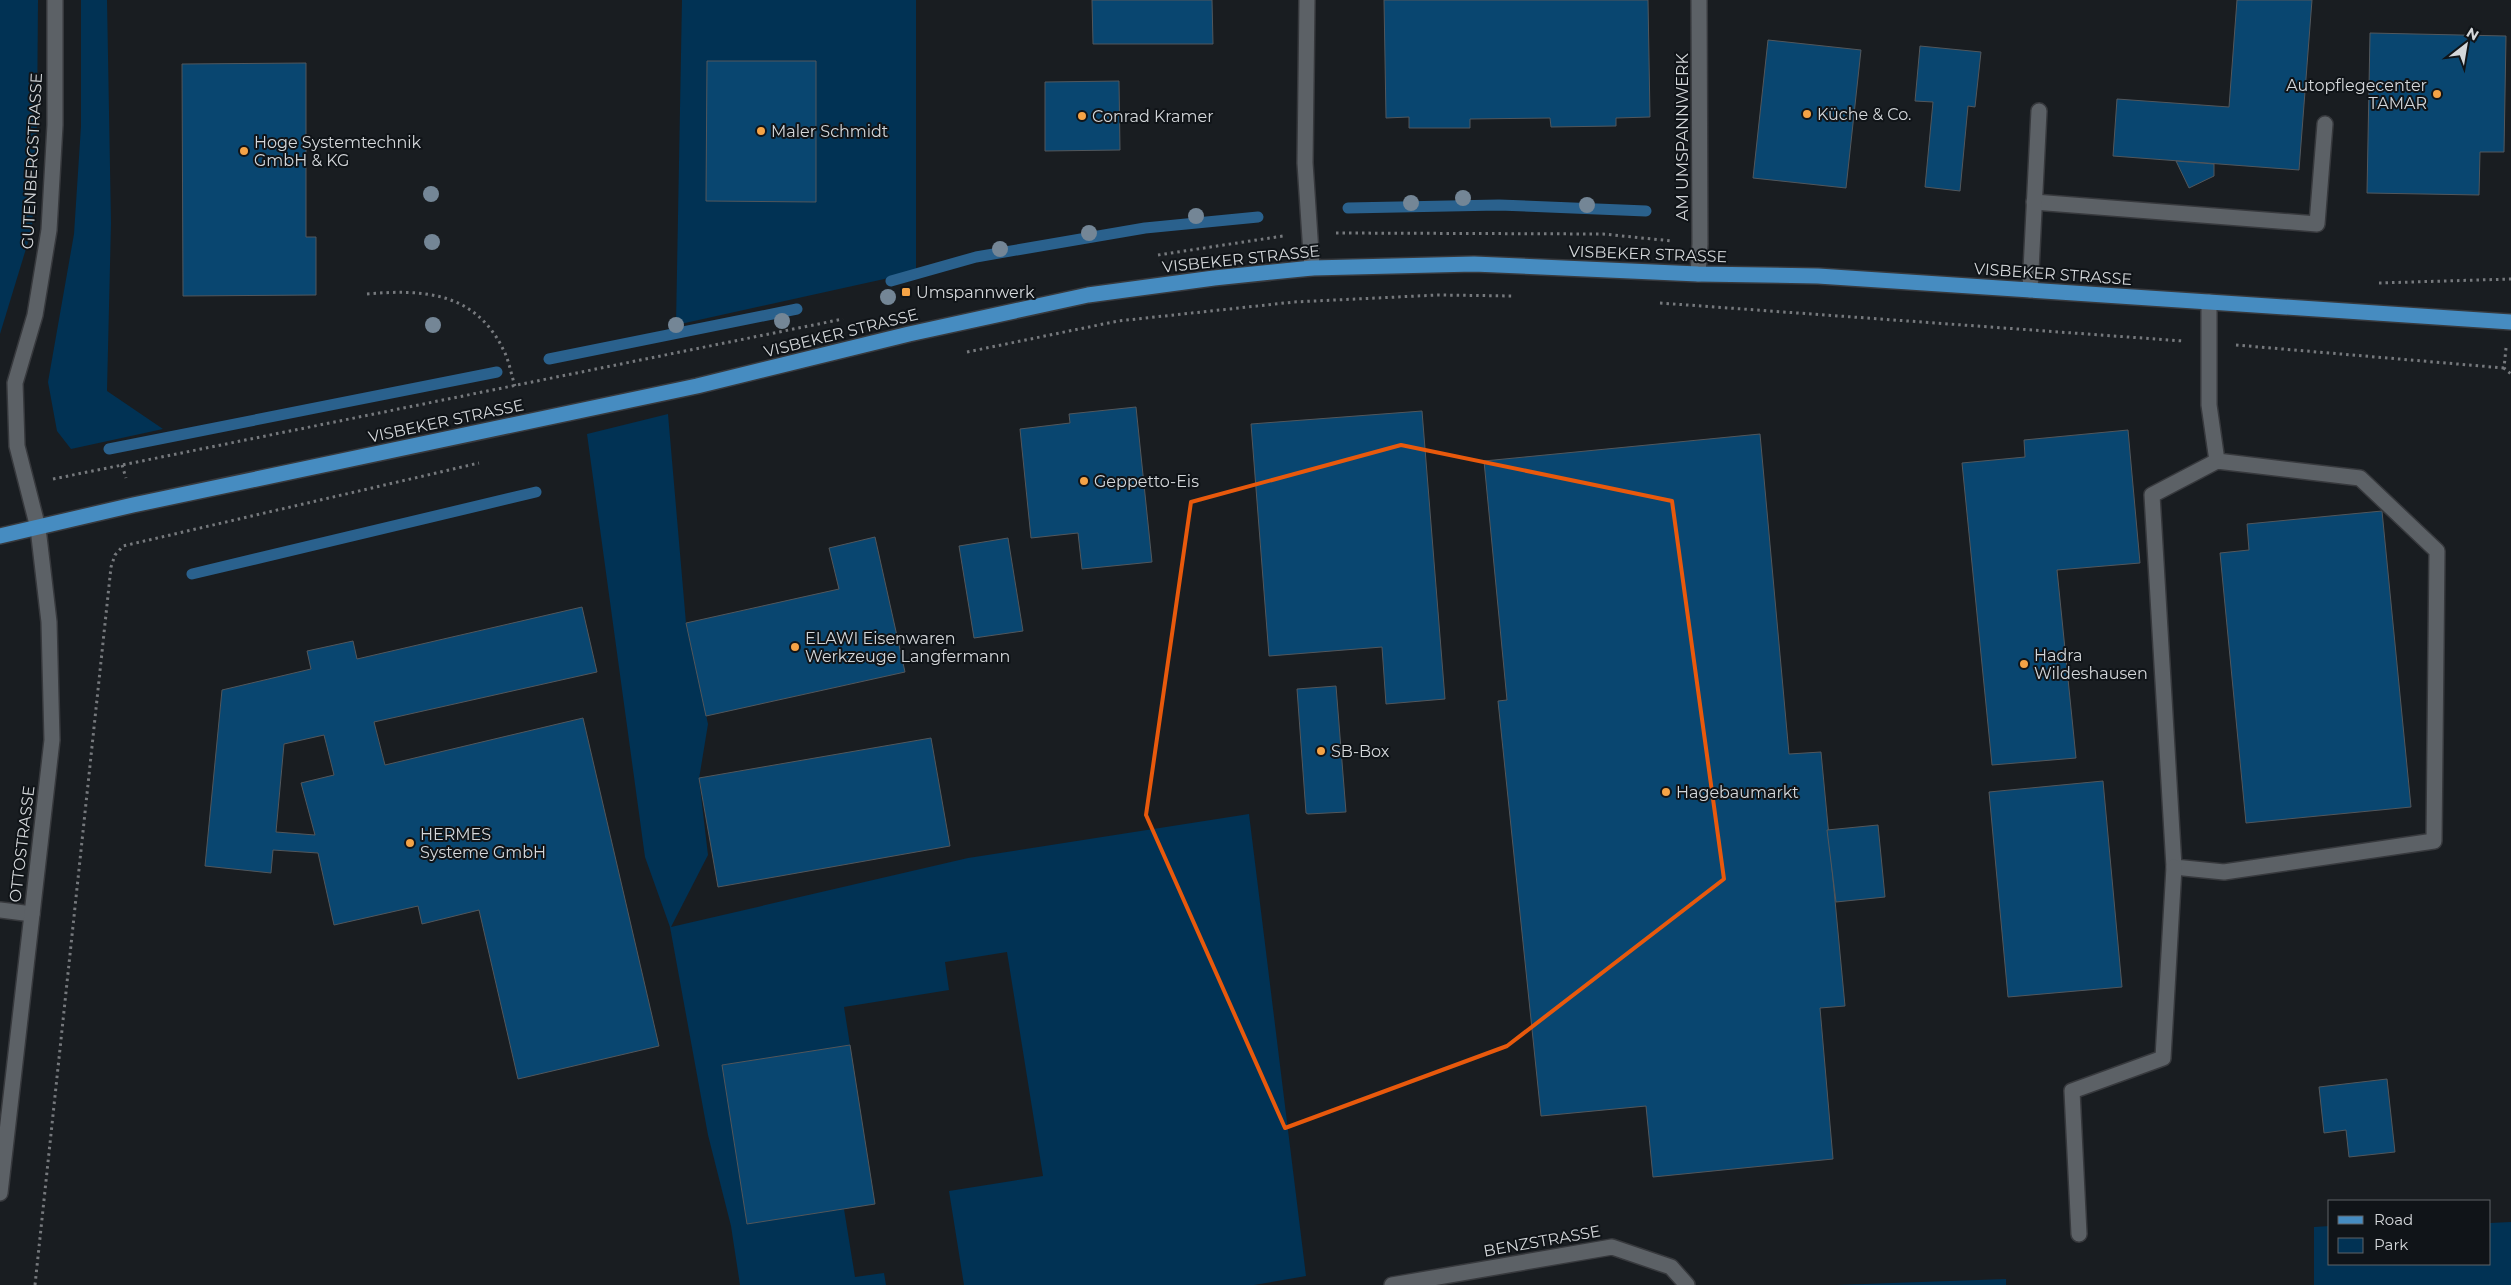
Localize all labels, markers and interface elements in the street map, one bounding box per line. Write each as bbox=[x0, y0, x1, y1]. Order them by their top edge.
north arrow bbox=[2441, 20, 2491, 70]
text: N bbox=[2463, 23, 2482, 44]
street label: AM UMSPANNWERK bbox=[1673, 52, 1692, 221]
street label: GUTENBERGSTRASSE bbox=[18, 72, 46, 250]
place label: Autopflegecenter TAMAR bbox=[2286, 76, 2427, 113]
marker: Autopflegecenter TAMAR bbox=[2431, 88, 2443, 100]
place label: Küche & Co. bbox=[1817, 105, 1911, 124]
place label: Conrad Kramer bbox=[1092, 107, 1214, 126]
marker: Küche & Co. bbox=[1801, 108, 1813, 120]
marker: Conrad Kramer bbox=[1076, 110, 1088, 122]
place label: Maler Schmidt bbox=[771, 122, 889, 141]
marker: Maler Schmidt bbox=[755, 125, 767, 137]
place label: Hoge Systemtechnik GmbH & KG bbox=[254, 133, 422, 170]
marker: Hoge Systemtechnik GmbH & KG bbox=[238, 145, 250, 157]
street label: VISBEKER STRASSE bbox=[1161, 241, 1321, 277]
street label: VISBEKER STRASSE bbox=[1568, 242, 1728, 266]
street label: VISBEKER STRASSE bbox=[1973, 259, 2133, 289]
place label: Umspannwerk bbox=[916, 283, 1035, 302]
marker: Umspannwerk bbox=[900, 286, 912, 298]
street label: VISBEKER STRASSE bbox=[762, 305, 920, 361]
street label: VISBEKER STRASSE bbox=[367, 395, 525, 447]
place label: Geppetto-Eis bbox=[1094, 472, 1199, 491]
marker: Geppetto-Eis bbox=[1078, 475, 1090, 487]
place label: ELAWI Eisenwaren Werkzeuge Langfermann bbox=[805, 629, 1010, 666]
marker: ELAWI Eisenwaren Werkzeuge Langfermann bbox=[789, 641, 801, 653]
place label: Hadra Wildeshausen bbox=[2034, 646, 2148, 683]
marker: Hadra Wildeshausen bbox=[2018, 658, 2030, 670]
place label: SB-Box bbox=[1331, 742, 1390, 761]
marker: SB-Box bbox=[1315, 745, 1327, 757]
place label: Hagebaumarkt bbox=[1676, 783, 1799, 802]
street label: OTTOSTRASSE bbox=[5, 785, 39, 903]
marker: Hagebaumarkt bbox=[1660, 786, 1672, 798]
place label: HERMES Systeme GmbH bbox=[420, 825, 546, 862]
marker: HERMES Systeme GmbH bbox=[404, 837, 416, 849]
legend bbox=[2328, 1200, 2491, 1265]
text: Road bbox=[2374, 1210, 2413, 1229]
street label: BENZSTRASSE bbox=[1482, 1221, 1602, 1261]
text: Park bbox=[2374, 1235, 2408, 1254]

